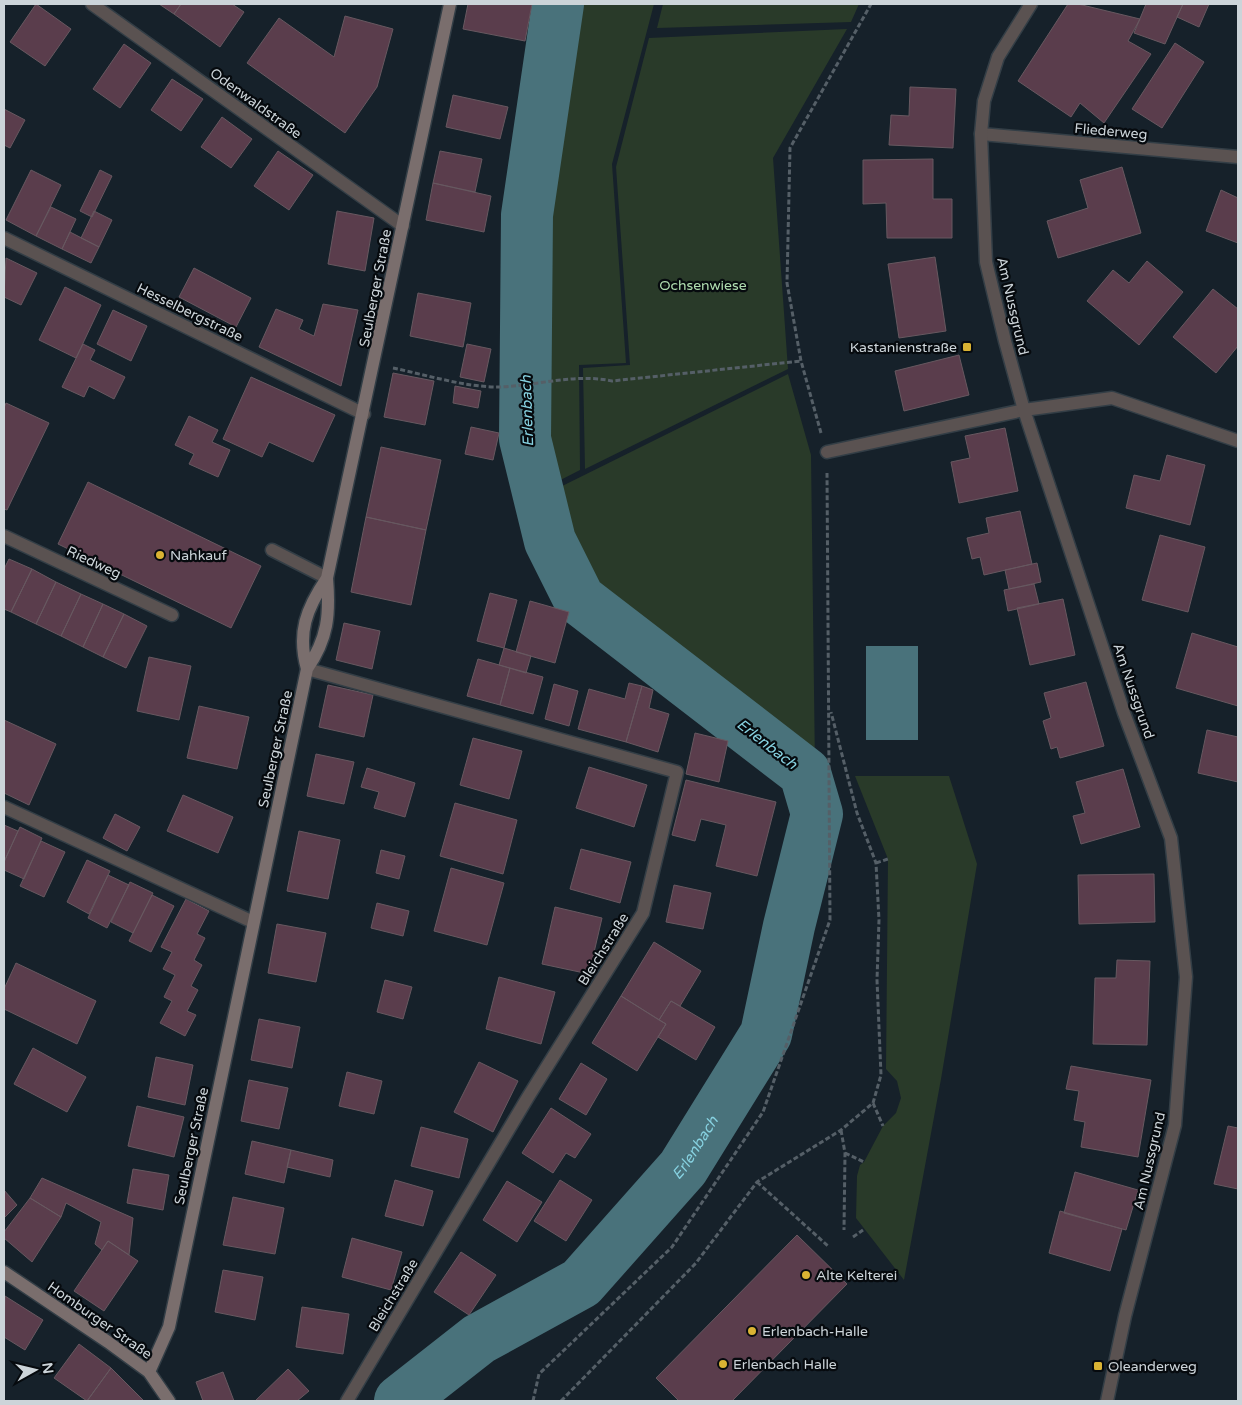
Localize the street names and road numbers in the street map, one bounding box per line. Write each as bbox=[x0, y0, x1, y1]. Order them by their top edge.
street label: Odenwaldstraße bbox=[207, 64, 305, 142]
street label: Fliederweg bbox=[1074, 120, 1148, 143]
street label: Seulberger Straße bbox=[356, 228, 395, 348]
street label: Am Nussgrund bbox=[993, 255, 1032, 357]
street label: Hesselbergstraße bbox=[134, 279, 246, 345]
street label: Riedweg bbox=[64, 543, 124, 582]
street label: Am Nussgrund bbox=[1109, 641, 1158, 741]
street label: Seulberger Straße bbox=[255, 689, 296, 809]
street label: Bleichstraße bbox=[574, 910, 632, 989]
street label: Seulberger Straße bbox=[171, 1086, 212, 1206]
street label: Am Nussgrund bbox=[1130, 1110, 1169, 1212]
street label: Bleichstraße bbox=[365, 1256, 422, 1335]
street label: Homburger Straße bbox=[44, 1278, 155, 1363]

